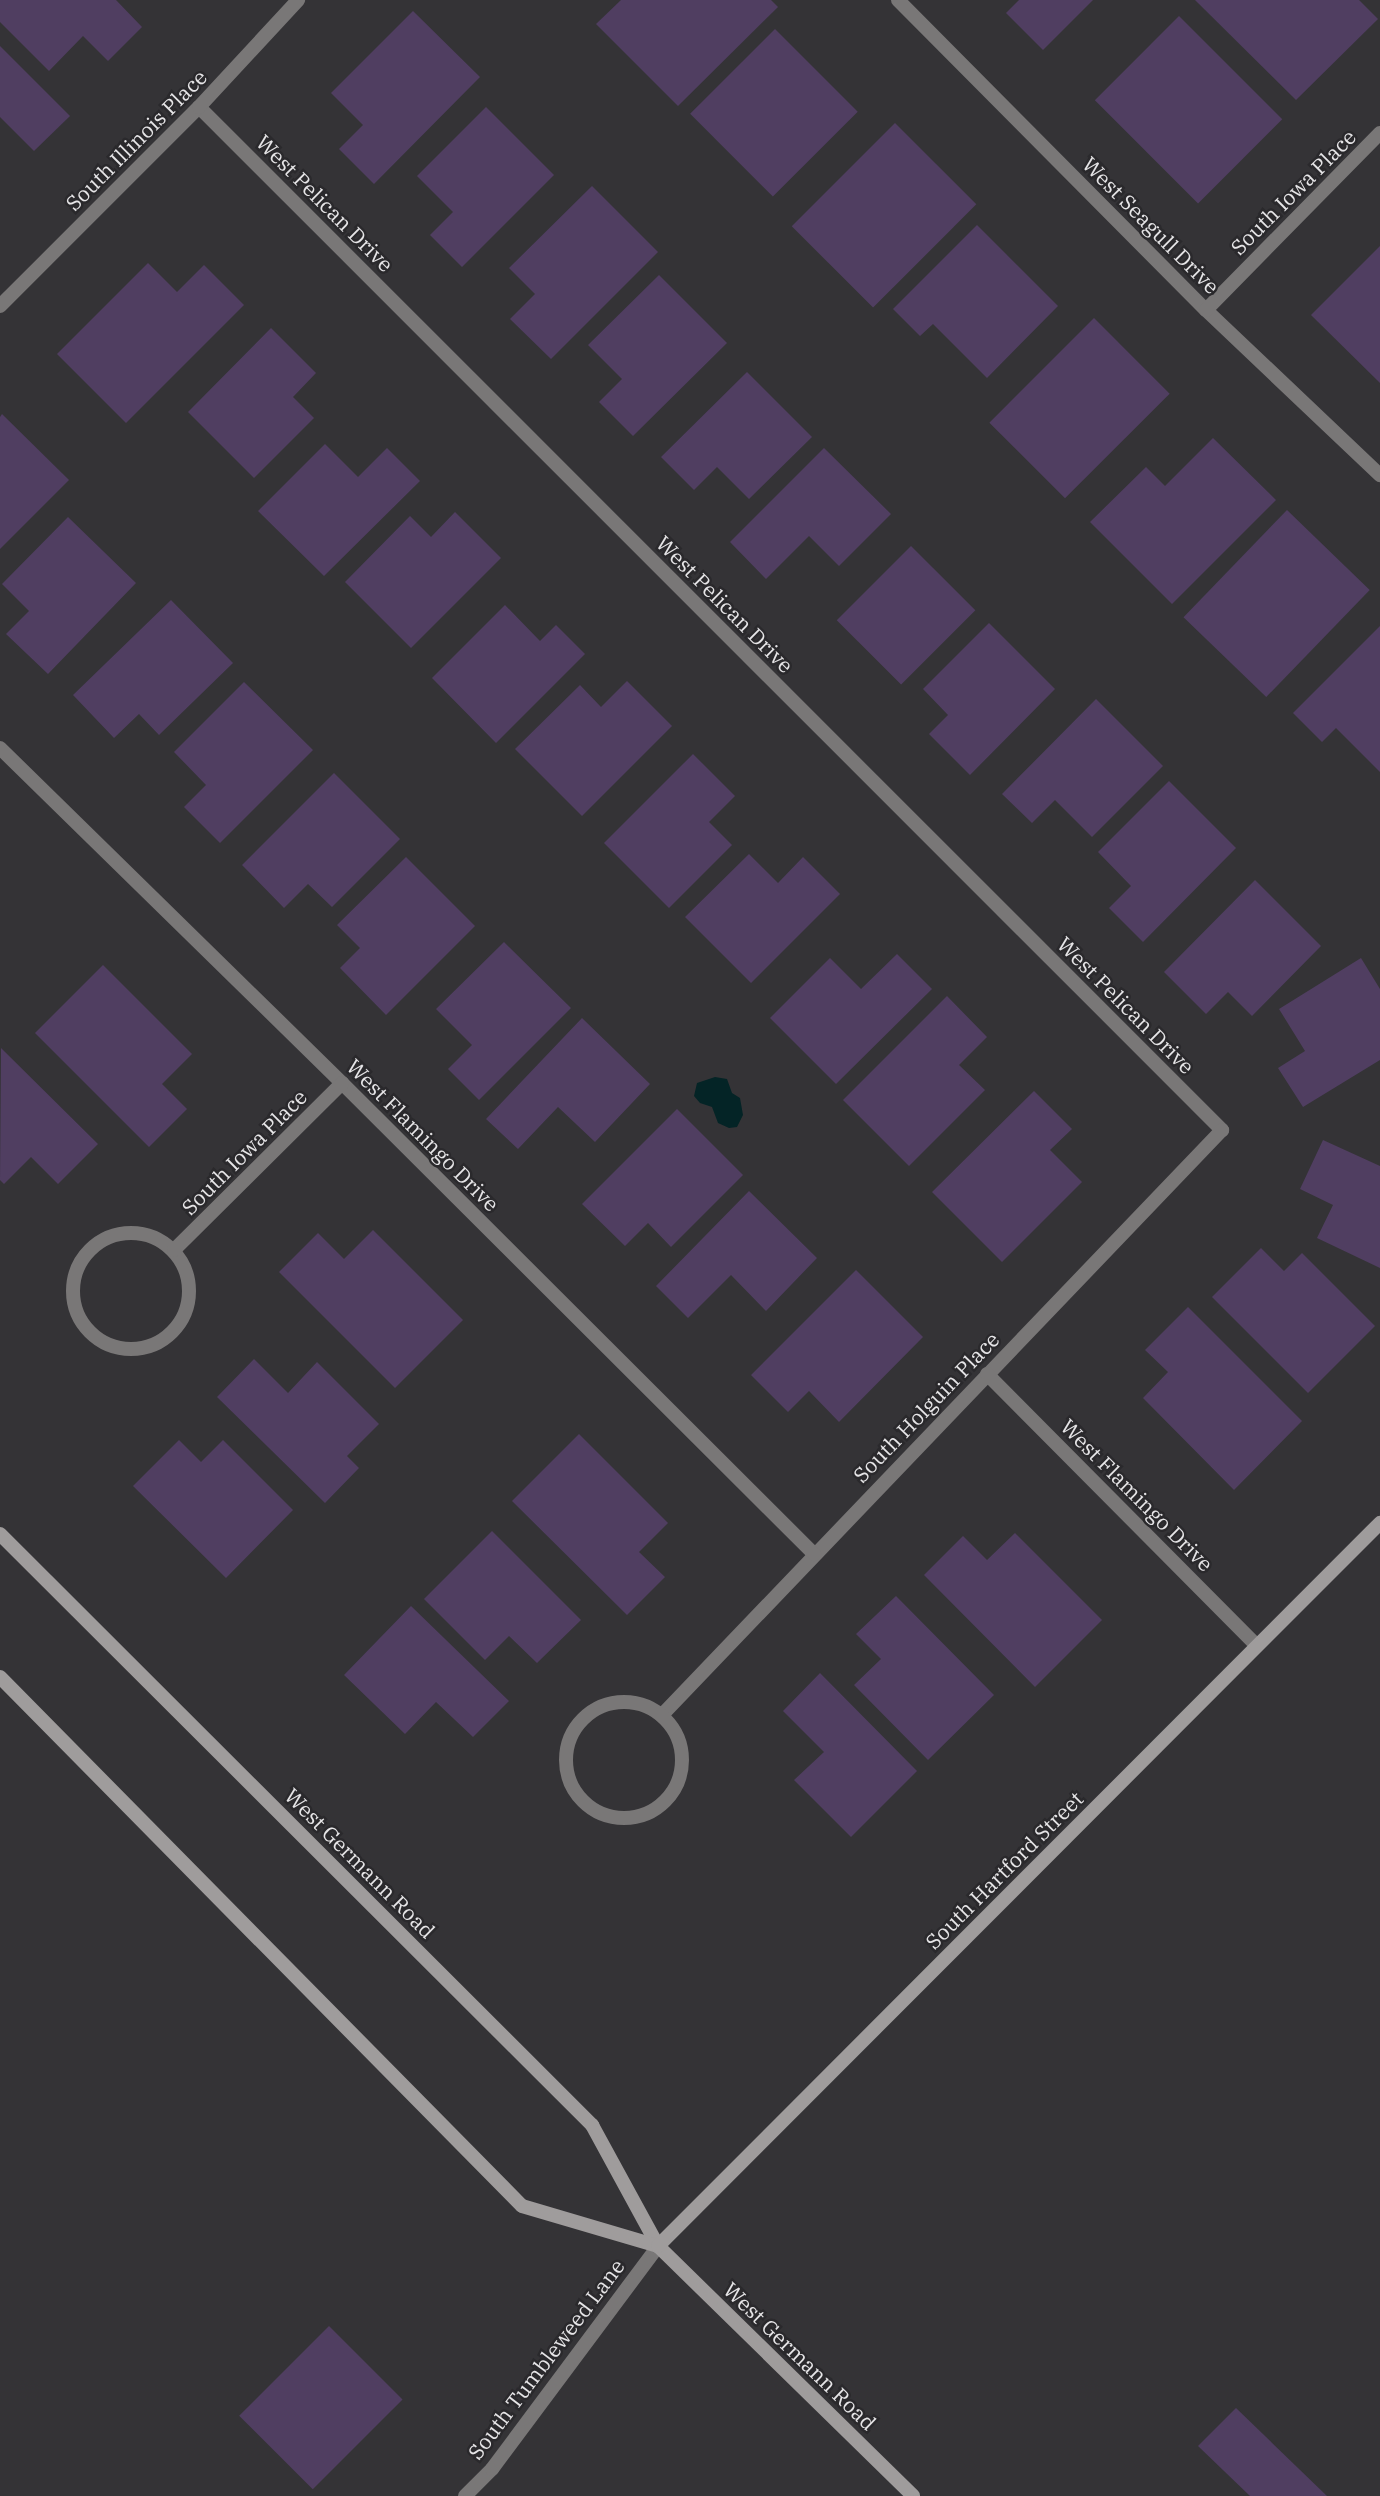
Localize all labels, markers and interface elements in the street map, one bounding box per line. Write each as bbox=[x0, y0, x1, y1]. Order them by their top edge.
street label: South Illinois Place bbox=[60, 64, 212, 216]
street label: South Iowa Place bbox=[1225, 124, 1361, 260]
street label: West Pelican Drive bbox=[251, 129, 399, 277]
street label: West Seagull Drive bbox=[1077, 151, 1225, 299]
street label: West Pelican Drive bbox=[651, 530, 799, 678]
street label: West Pelican Drive bbox=[1052, 931, 1200, 1079]
street label: West Flamingo Drive bbox=[342, 1054, 504, 1216]
street label: South Iowa Place bbox=[176, 1084, 312, 1220]
street label: South Holguin Place bbox=[848, 1327, 1004, 1487]
street label: West Flamingo Drive bbox=[1056, 1414, 1218, 1576]
street label: West Germann Road bbox=[280, 1783, 440, 1943]
street label: South Hartford Street bbox=[920, 1786, 1088, 1954]
street label: South Tumbleweed Lane bbox=[462, 2254, 630, 2464]
street label: West Germann Road bbox=[719, 2277, 881, 2435]

